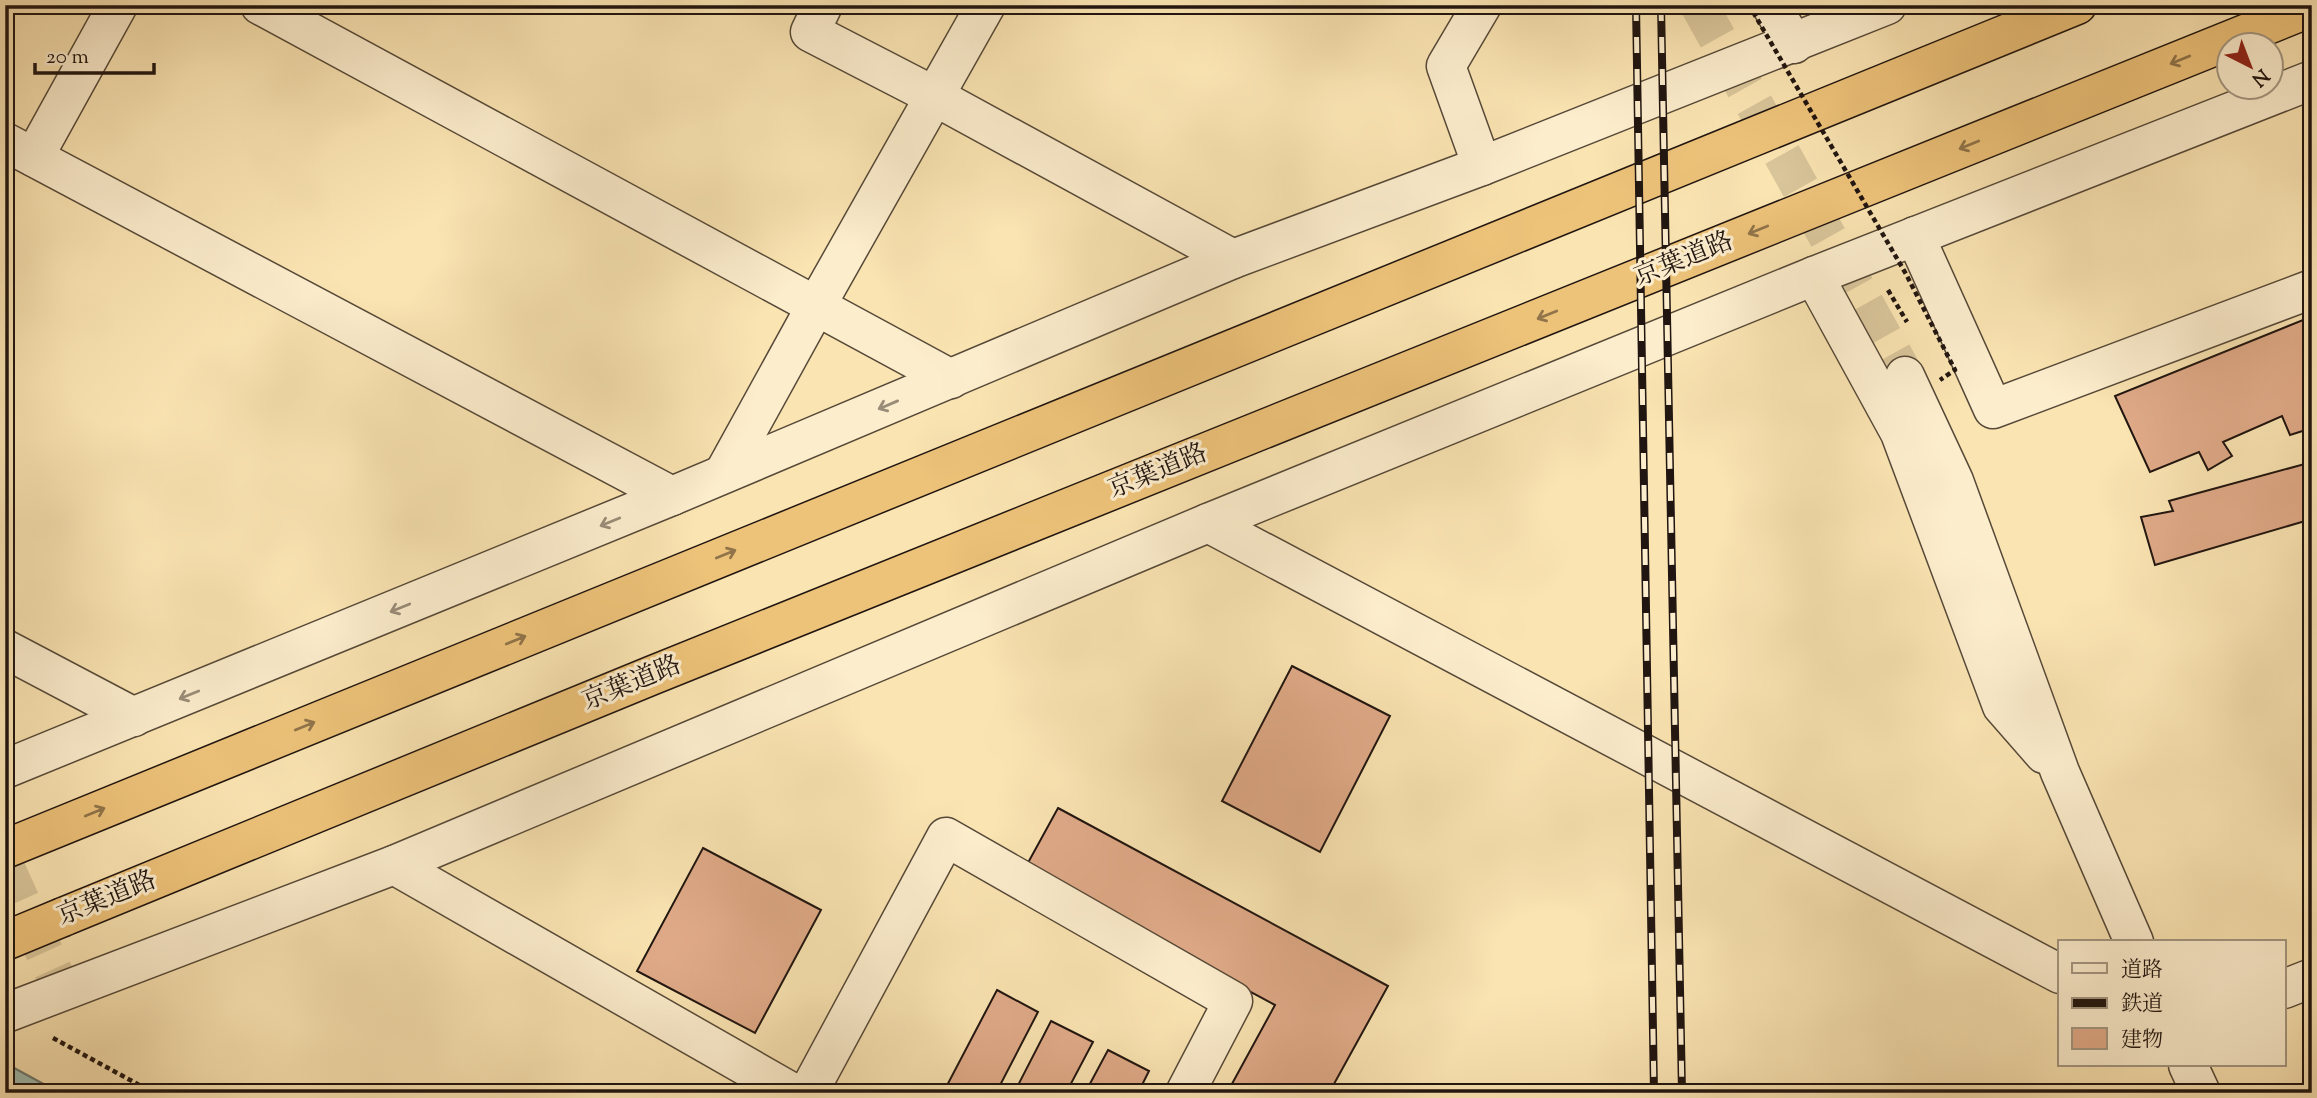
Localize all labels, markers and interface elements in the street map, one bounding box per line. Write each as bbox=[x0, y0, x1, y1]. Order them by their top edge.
scale bar bbox=[35, 32, 154, 76]
north arrow bbox=[2216, 32, 2286, 102]
text: 20 m bbox=[46, 43, 89, 73]
one-way arrow bbox=[2170, 54, 2192, 67]
text: N bbox=[2245, 62, 2274, 92]
one-way arrow bbox=[1959, 139, 1981, 152]
street label: 京葉道路 bbox=[1629, 223, 1739, 297]
one-way arrow bbox=[1748, 224, 1770, 237]
one-way arrow bbox=[1537, 309, 1559, 322]
one-way arrow bbox=[877, 399, 899, 412]
street label: 京葉道路 bbox=[1103, 435, 1213, 509]
one-way arrow bbox=[600, 516, 622, 529]
one-way arrow bbox=[715, 546, 737, 559]
one-way arrow bbox=[389, 603, 411, 616]
one-way arrow bbox=[504, 632, 526, 645]
street label: 京葉道路 bbox=[577, 647, 687, 721]
one-way arrow bbox=[179, 689, 201, 702]
one-way arrow bbox=[294, 719, 315, 732]
one-way arrow bbox=[83, 805, 105, 818]
street label: 京葉道路 bbox=[52, 862, 162, 936]
legend bbox=[2058, 940, 2286, 1066]
text: 道路 bbox=[2121, 956, 2163, 986]
text: 鉄道 bbox=[2121, 990, 2163, 1020]
text: 建物 bbox=[2121, 1026, 2163, 1056]

